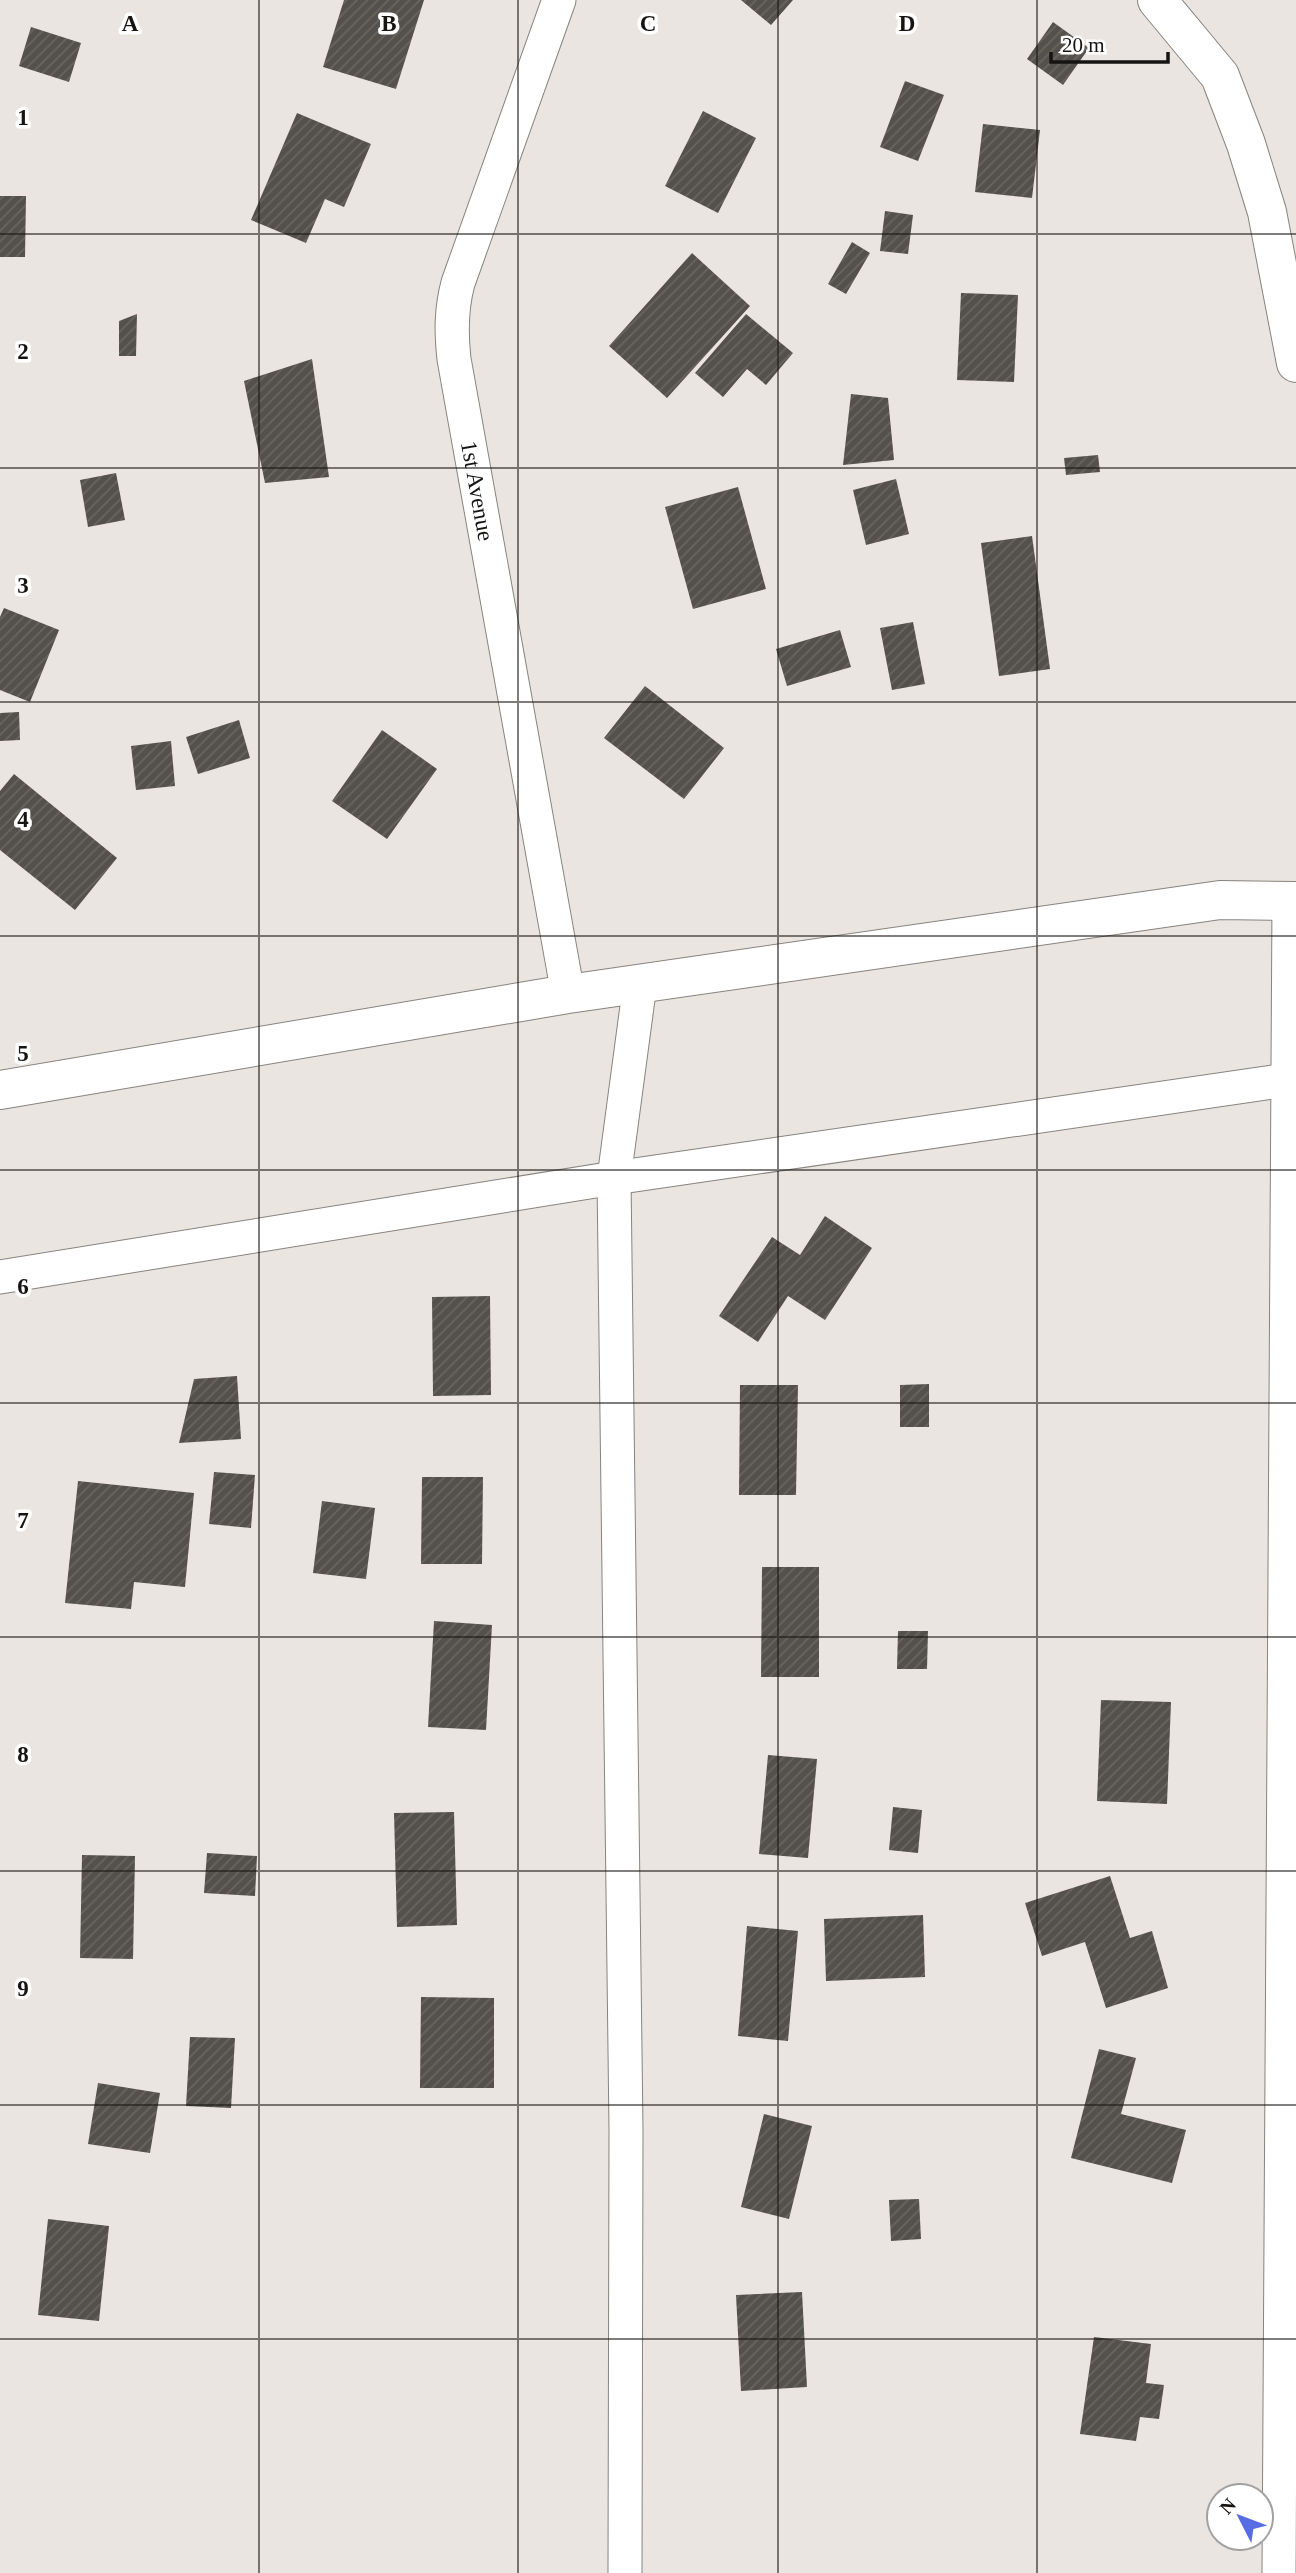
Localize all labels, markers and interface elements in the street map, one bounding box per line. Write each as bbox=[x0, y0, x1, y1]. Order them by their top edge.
text: A bbox=[122, 11, 139, 36]
text: B bbox=[381, 11, 397, 36]
text: C bbox=[640, 11, 656, 36]
text: D bbox=[899, 11, 915, 36]
scale bar bbox=[1051, 21, 1168, 65]
text: 20 m bbox=[1062, 33, 1105, 57]
text: 1 bbox=[17, 105, 29, 130]
text: 2 bbox=[17, 339, 29, 364]
street label: 1st Avenue bbox=[456, 439, 499, 543]
text: 3 bbox=[17, 573, 29, 598]
text: 4 bbox=[17, 807, 29, 832]
text: 5 bbox=[17, 1041, 29, 1066]
text: 6 bbox=[17, 1274, 29, 1299]
text: 7 bbox=[17, 1508, 29, 1533]
text: 8 bbox=[17, 1742, 29, 1767]
text: 9 bbox=[17, 1976, 29, 2001]
north arrow bbox=[1205, 2482, 1275, 2552]
text: N bbox=[1215, 2494, 1240, 2518]

